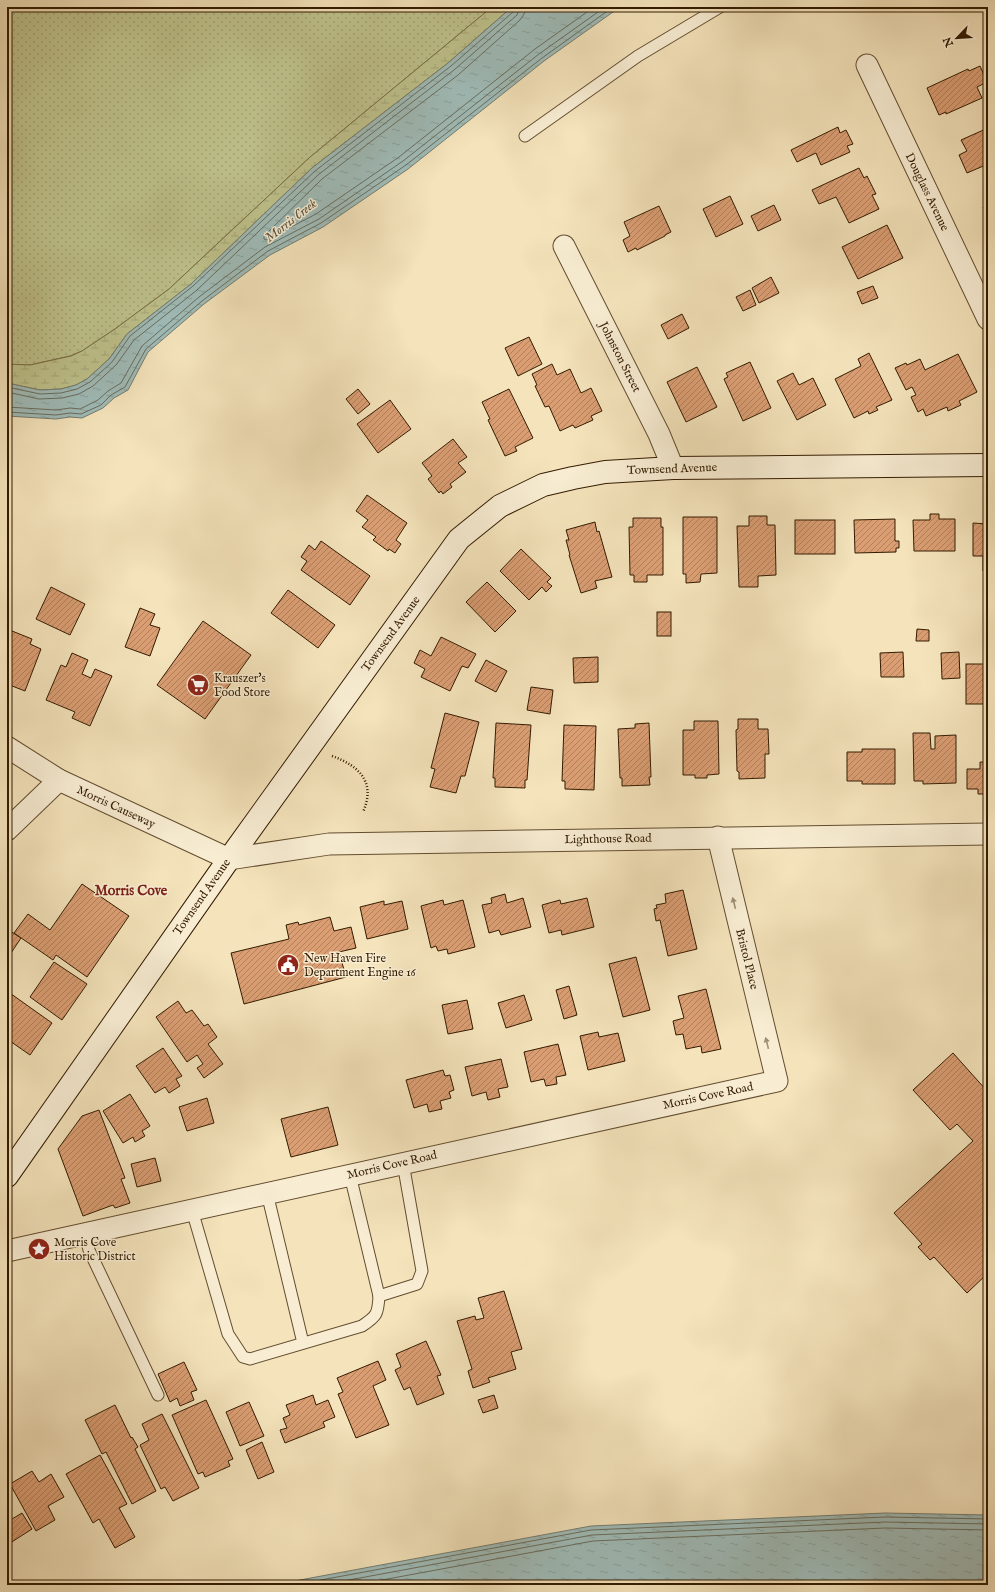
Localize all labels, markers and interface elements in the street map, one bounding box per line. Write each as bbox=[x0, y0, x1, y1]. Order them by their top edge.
north arrow bbox=[937, 18, 977, 58]
text: N bbox=[940, 34, 958, 50]
street label: Douglass Avenue bbox=[902, 151, 953, 234]
water label: Morris Creek bbox=[262, 195, 321, 247]
street label: Johnston Street bbox=[594, 317, 644, 395]
street label: Townsend Avenue bbox=[627, 460, 718, 478]
street label: Townsend Avenue bbox=[358, 593, 424, 675]
place label: Krauszer's Food Store bbox=[214, 671, 271, 700]
supermarket icon: Krauszer's Food Store bbox=[185, 672, 211, 698]
street label: Morris Causeway bbox=[74, 782, 158, 832]
street label: Lighthouse Road bbox=[564, 831, 652, 847]
street label: Townsend Avenue bbox=[170, 855, 234, 938]
district label: Morris Cove bbox=[95, 882, 168, 900]
one-way arrow bbox=[730, 897, 736, 909]
street label: Bristol Place bbox=[732, 927, 762, 991]
place label: New Haven Fire Department Engine 16 bbox=[304, 951, 417, 981]
public building icon: New Haven Fire Department Engine 16 bbox=[275, 952, 301, 978]
one-way arrow bbox=[764, 1036, 770, 1049]
street label: Morris Cove Road bbox=[661, 1079, 755, 1113]
street label: Morris Cove Road bbox=[346, 1147, 439, 1183]
place label: Morris Cove Historic District bbox=[54, 1235, 136, 1264]
place icon: Morris Cove Historic District bbox=[26, 1236, 52, 1262]

